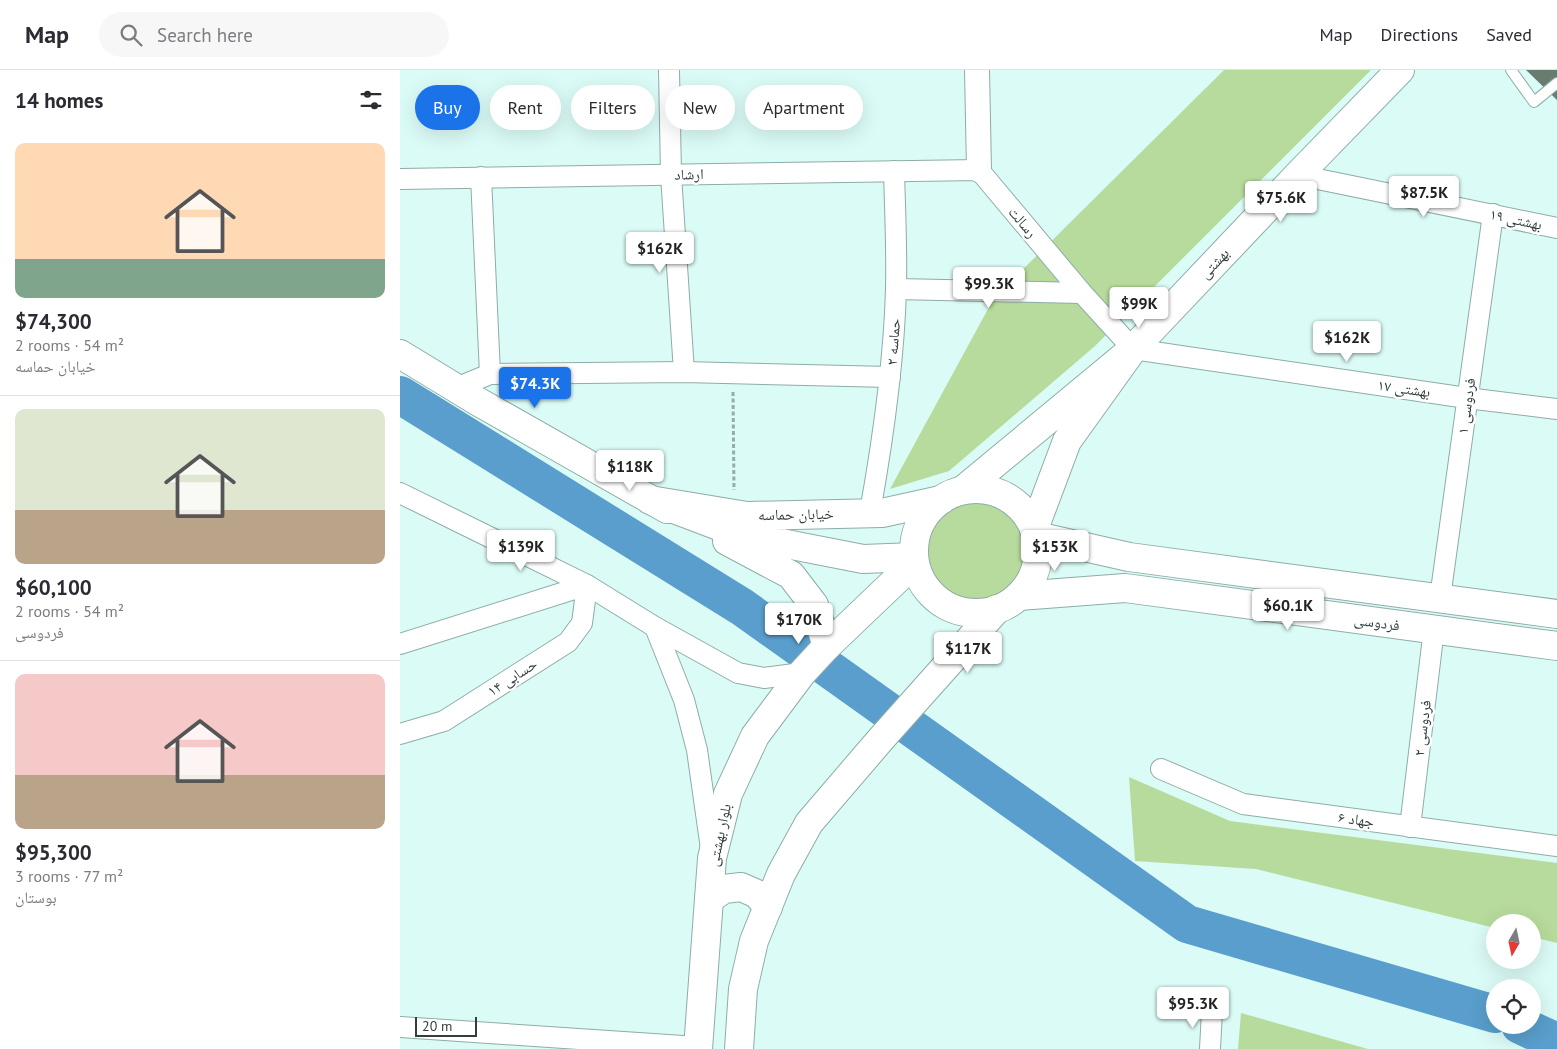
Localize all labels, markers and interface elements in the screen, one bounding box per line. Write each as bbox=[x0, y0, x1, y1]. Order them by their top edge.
search box bbox=[99, 12, 449, 57]
text: Map bbox=[25, 19, 69, 50]
icon: search bbox=[117, 21, 145, 49]
text: Search here bbox=[157, 23, 253, 47]
text: Map bbox=[1320, 23, 1352, 46]
text: Directions bbox=[1380, 23, 1458, 46]
text: Saved bbox=[1486, 23, 1532, 46]
chip: Buy bbox=[415, 85, 480, 130]
chip: Rent bbox=[490, 85, 561, 130]
chip: Filters bbox=[571, 85, 655, 130]
chip: New bbox=[665, 85, 735, 130]
chip: Apartment bbox=[745, 85, 863, 130]
icon: filters bbox=[357, 86, 385, 114]
text: 14 homes bbox=[15, 87, 103, 114]
street label: ارشاد bbox=[674, 164, 704, 184]
icon: home bbox=[155, 176, 245, 266]
pin: $87.5K bbox=[1383, 176, 1465, 218]
pin: $75.6K bbox=[1240, 180, 1322, 223]
text: $87.5K bbox=[1400, 182, 1448, 202]
text: $75.6K bbox=[1256, 187, 1306, 207]
street label: رسالت bbox=[1005, 203, 1042, 242]
street label: بهشتی ۱۹ bbox=[1488, 204, 1544, 235]
pin: $162K bbox=[625, 232, 695, 274]
text: $162K bbox=[637, 238, 683, 258]
street label: بهشتی bbox=[1195, 244, 1234, 283]
pin: $99.3K bbox=[948, 266, 1030, 309]
text: $99.3K bbox=[964, 273, 1014, 293]
pin: $99K bbox=[1109, 286, 1169, 329]
text: $99K bbox=[1120, 293, 1158, 313]
text: $74,300 bbox=[15, 308, 92, 335]
street label: حماسه ۲ bbox=[882, 317, 904, 366]
pin: $162K bbox=[1312, 320, 1382, 363]
text: $162K bbox=[1324, 327, 1370, 347]
text: 2 rooms · 54 m² bbox=[15, 335, 124, 355]
text: خیابان حماسه bbox=[15, 356, 96, 376]
pin: $74.3K bbox=[494, 366, 576, 409]
text: $74.3K bbox=[510, 373, 560, 393]
street label: بهشتی ۱۷ bbox=[1376, 375, 1432, 402]
street label: فردوسی ۱ bbox=[1453, 377, 1480, 435]
icon: home bbox=[155, 441, 245, 531]
pin: $118K bbox=[595, 450, 665, 492]
text: $118K bbox=[607, 456, 653, 476]
street label: خیابان حماسه bbox=[758, 504, 834, 525]
pin: $139K bbox=[486, 530, 556, 572]
pin: $153K bbox=[1020, 530, 1090, 572]
text: $139K bbox=[498, 536, 544, 556]
text: $153K bbox=[1032, 536, 1078, 556]
text: $60,100 bbox=[15, 574, 92, 601]
pin: $60.1K bbox=[1247, 588, 1329, 631]
text: $60.1K bbox=[1263, 595, 1313, 615]
text: 2 rooms · 54 m² bbox=[15, 601, 124, 621]
pin: $170K bbox=[764, 602, 834, 645]
text: $170K bbox=[776, 609, 822, 629]
street label: فردوسی bbox=[1353, 609, 1401, 636]
text: فردوسی bbox=[15, 622, 64, 642]
pin: $117K bbox=[933, 632, 1003, 674]
text: $117K bbox=[945, 638, 991, 658]
street label: حسابی ۱۴ bbox=[484, 654, 541, 701]
street label: فردوسی ۲ bbox=[1409, 699, 1436, 757]
icon: home bbox=[155, 706, 245, 796]
street label: بلوار بهشتی bbox=[703, 802, 736, 868]
street label: جهاد ۶ bbox=[1337, 807, 1376, 831]
text: $95,300 bbox=[15, 839, 92, 866]
text: 3 rooms · 77 m² bbox=[15, 866, 123, 886]
text: بوستان bbox=[15, 887, 57, 907]
north arrow bbox=[1486, 914, 1541, 969]
map controls bbox=[1486, 914, 1541, 1034]
button: locate bbox=[1486, 979, 1541, 1034]
pin: $95.3K bbox=[1152, 986, 1234, 1029]
text: $95.3K bbox=[1168, 993, 1218, 1013]
scale bar bbox=[415, 1014, 478, 1037]
text: 20 m bbox=[422, 1017, 452, 1035]

